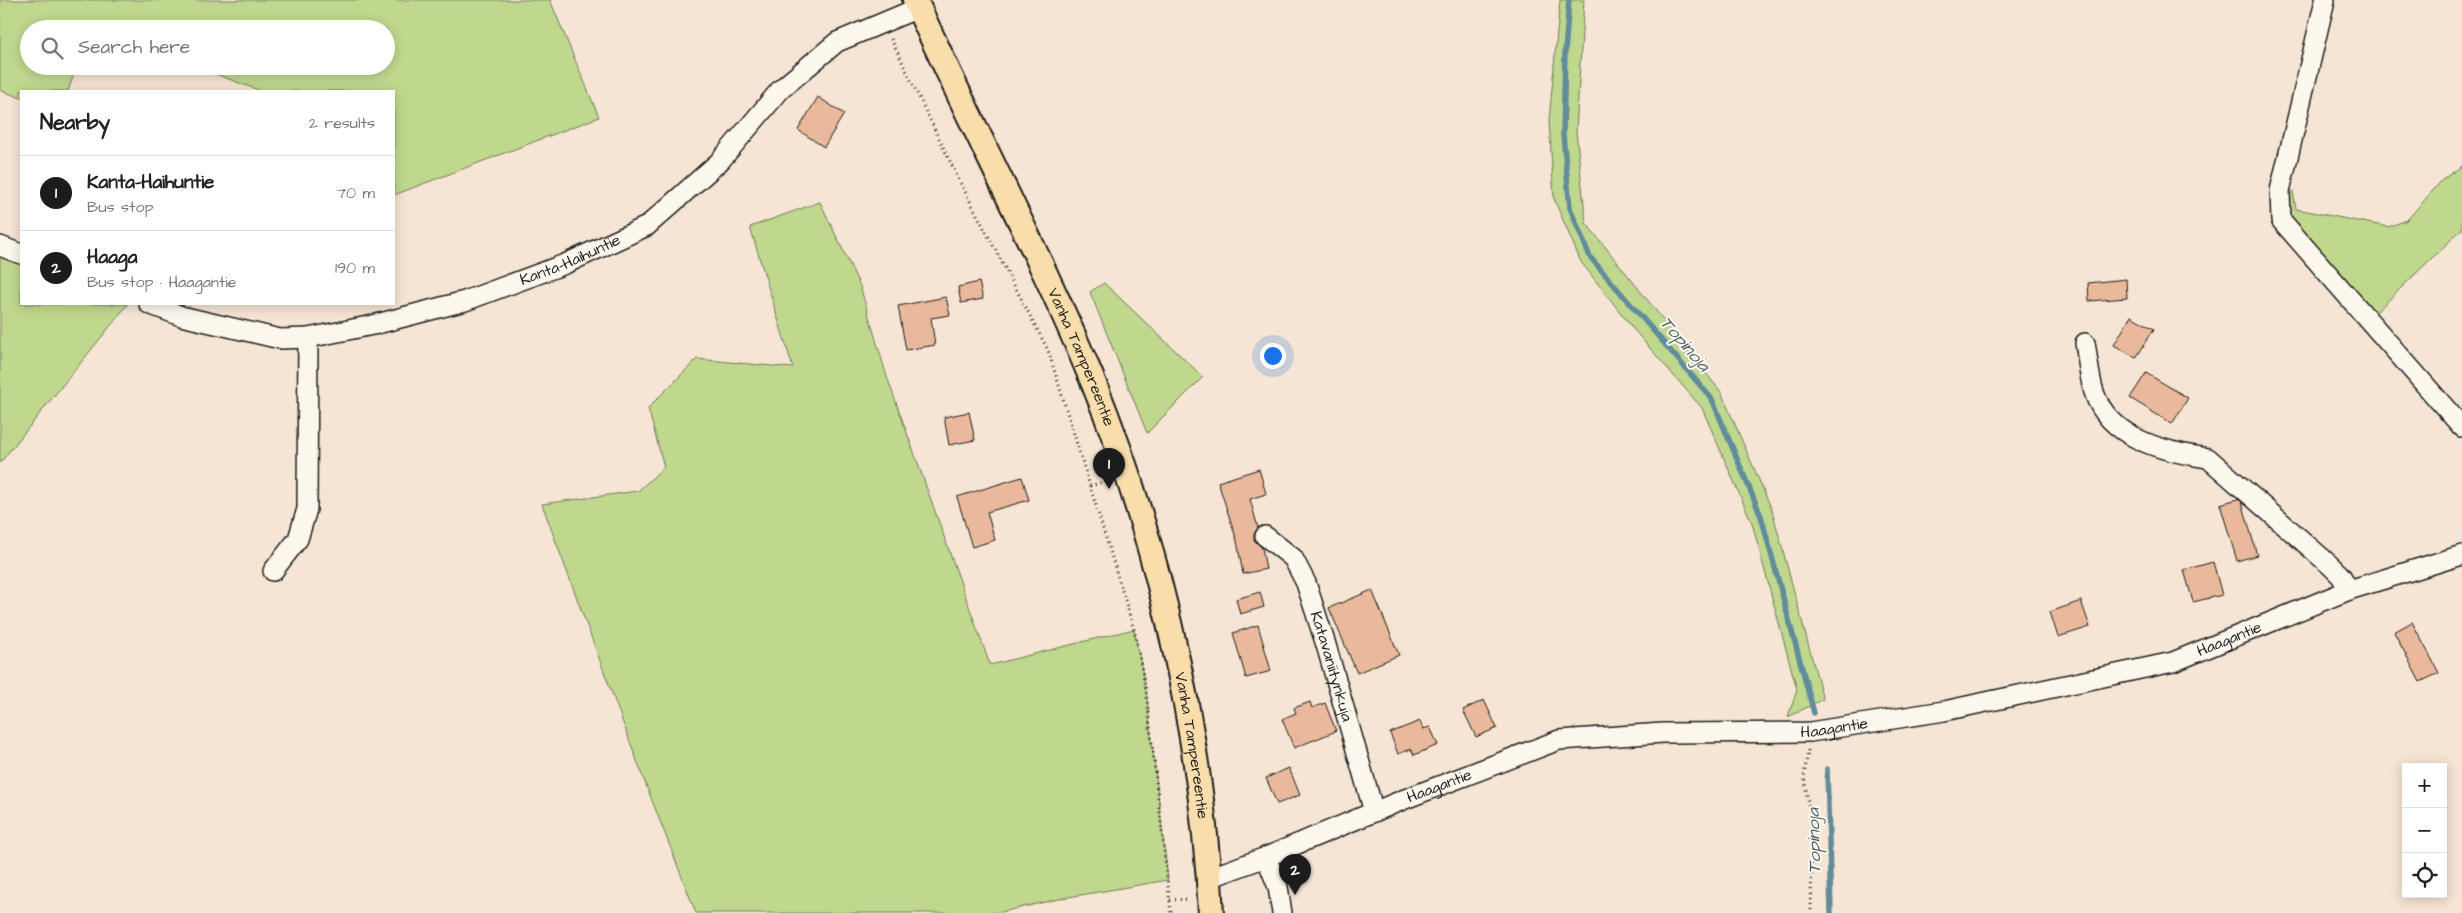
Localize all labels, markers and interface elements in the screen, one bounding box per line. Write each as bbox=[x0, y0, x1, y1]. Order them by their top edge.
search box bbox=[20, 20, 395, 75]
icon: search bbox=[38, 34, 66, 62]
text: Search here bbox=[78, 34, 190, 61]
text: Nearby bbox=[40, 108, 110, 137]
text: 2 results bbox=[309, 112, 375, 134]
text: Kanta-Haihuntie bbox=[87, 169, 214, 196]
text: 1 bbox=[55, 182, 57, 204]
text: 70 m bbox=[336, 182, 375, 204]
text: Bus stop bbox=[87, 196, 153, 218]
street label: Kanta-Haihuntie bbox=[517, 229, 624, 291]
text: Haaga bbox=[87, 244, 137, 271]
text: 2 bbox=[51, 257, 61, 279]
text: 190 m bbox=[335, 257, 375, 279]
text: Bus stop · Haagantie bbox=[87, 271, 236, 293]
street label: Vanha Tampereentie bbox=[1042, 284, 1121, 429]
water label: Topinoja bbox=[1654, 311, 1716, 378]
your location bbox=[1260, 343, 1286, 369]
pin: 1 bbox=[1093, 448, 1125, 489]
street label: Katavaniitynkuja bbox=[1305, 608, 1358, 724]
street label: Haagantie bbox=[2194, 616, 2265, 662]
street label: Vanha Tampereentie bbox=[1169, 670, 1214, 820]
street label: Haagantie bbox=[1800, 712, 1870, 743]
street label: Haagantie bbox=[1404, 763, 1475, 808]
map controls bbox=[2402, 763, 2447, 898]
button: + bbox=[2402, 763, 2447, 808]
water label: Topinoja bbox=[1801, 807, 1827, 874]
button: − bbox=[2402, 808, 2447, 853]
button: locate bbox=[2402, 853, 2447, 898]
pin: 2 bbox=[1279, 854, 1311, 895]

